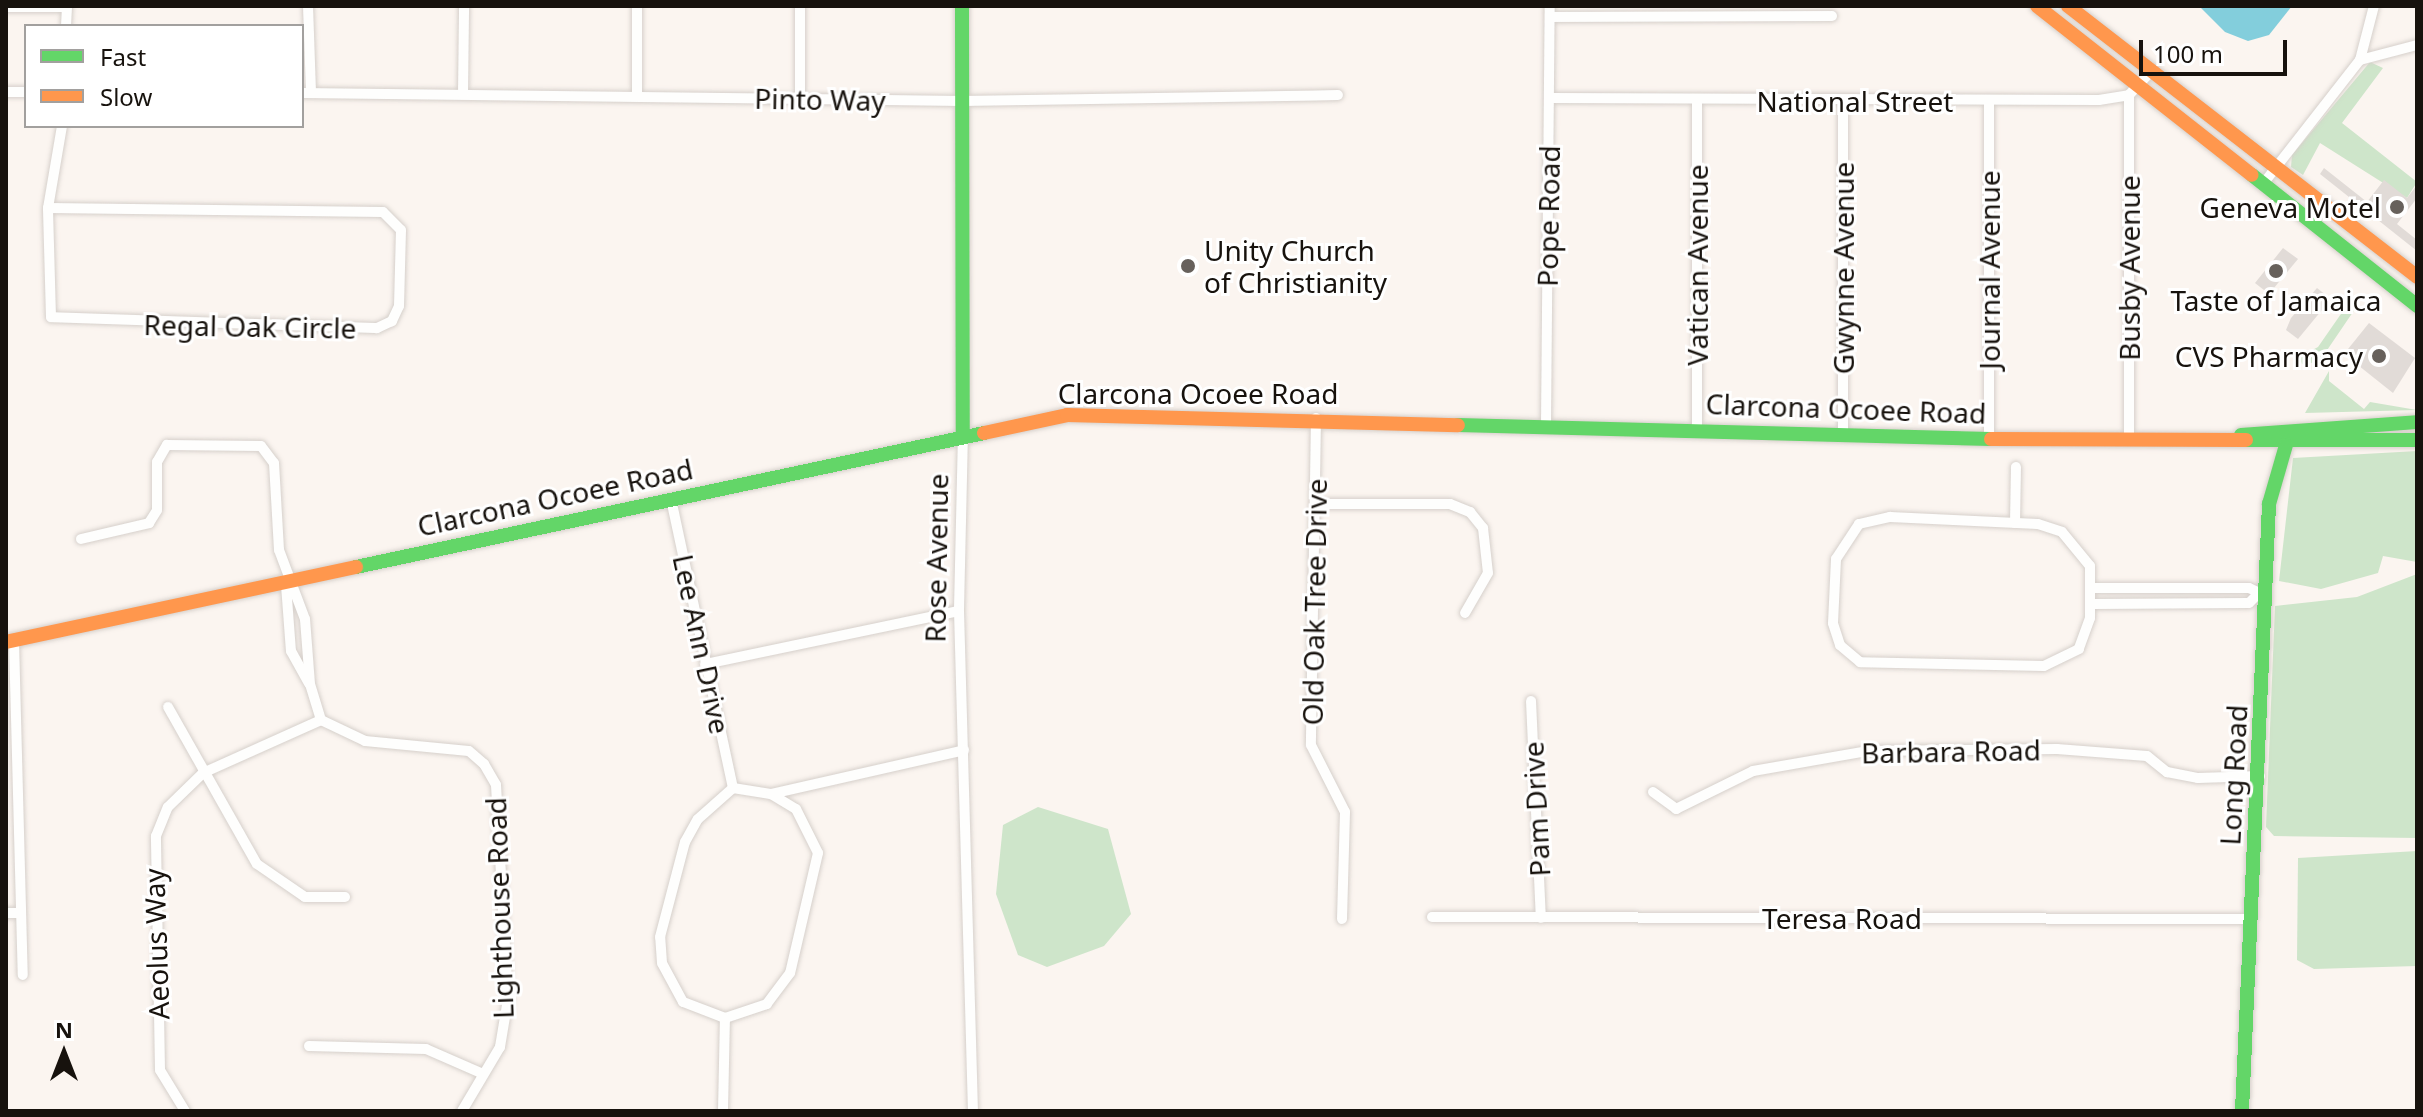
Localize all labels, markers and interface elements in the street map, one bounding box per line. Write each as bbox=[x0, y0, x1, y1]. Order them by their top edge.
legend bbox=[24, 24, 304, 128]
scale bar bbox=[2143, 24, 2291, 74]
text: 100 m bbox=[2153, 37, 2223, 70]
text: Fast bbox=[100, 40, 146, 73]
text: Slow bbox=[100, 80, 152, 113]
street label: Pinto Way bbox=[754, 81, 886, 117]
street label: National Street bbox=[1757, 84, 1953, 118]
street label: Pope Road bbox=[1530, 145, 1566, 287]
street label: Gwynne Avenue bbox=[1826, 162, 1860, 374]
street label: Vatican Avenue bbox=[1680, 164, 1714, 366]
street label: Journal Avenue bbox=[1972, 170, 2006, 370]
street label: Busby Avenue bbox=[2112, 175, 2146, 361]
place label: Geneva Motel bbox=[2200, 190, 2381, 224]
marker: Geneva Motel bbox=[2388, 198, 2406, 216]
place label: Unity Church of Christianity bbox=[1204, 233, 1387, 299]
marker: Unity Church of Christianity bbox=[1179, 257, 1197, 275]
marker: Taste of Jamaica bbox=[2267, 262, 2285, 280]
place label: Taste of Jamaica bbox=[2170, 283, 2382, 317]
street label: Regal Oak Circle bbox=[143, 307, 357, 345]
place label: CVS Pharmacy bbox=[2175, 339, 2363, 373]
marker: CVS Pharmacy bbox=[2370, 347, 2388, 365]
street label: Clarcona Ocoee Road bbox=[1058, 376, 1338, 410]
street label: Clarcona Ocoee Road bbox=[1705, 386, 1987, 430]
street label: Clarcona Ocoee Road bbox=[414, 451, 696, 543]
street label: Rose Avenue bbox=[918, 473, 954, 643]
street label: Old Oak Tree Drive bbox=[1295, 478, 1333, 726]
street label: Lee Ann Drive bbox=[667, 551, 737, 737]
street label: Long Road bbox=[2213, 704, 2253, 846]
street label: Barbara Road bbox=[1861, 733, 2041, 769]
street label: Pam Drive bbox=[1516, 741, 1556, 877]
street label: Lighthouse Road bbox=[478, 797, 520, 1019]
street label: Aeolus Way bbox=[137, 868, 175, 1020]
street label: Teresa Road bbox=[1762, 901, 1922, 935]
north arrow bbox=[24, 1013, 104, 1093]
text: N bbox=[55, 1014, 73, 1044]

